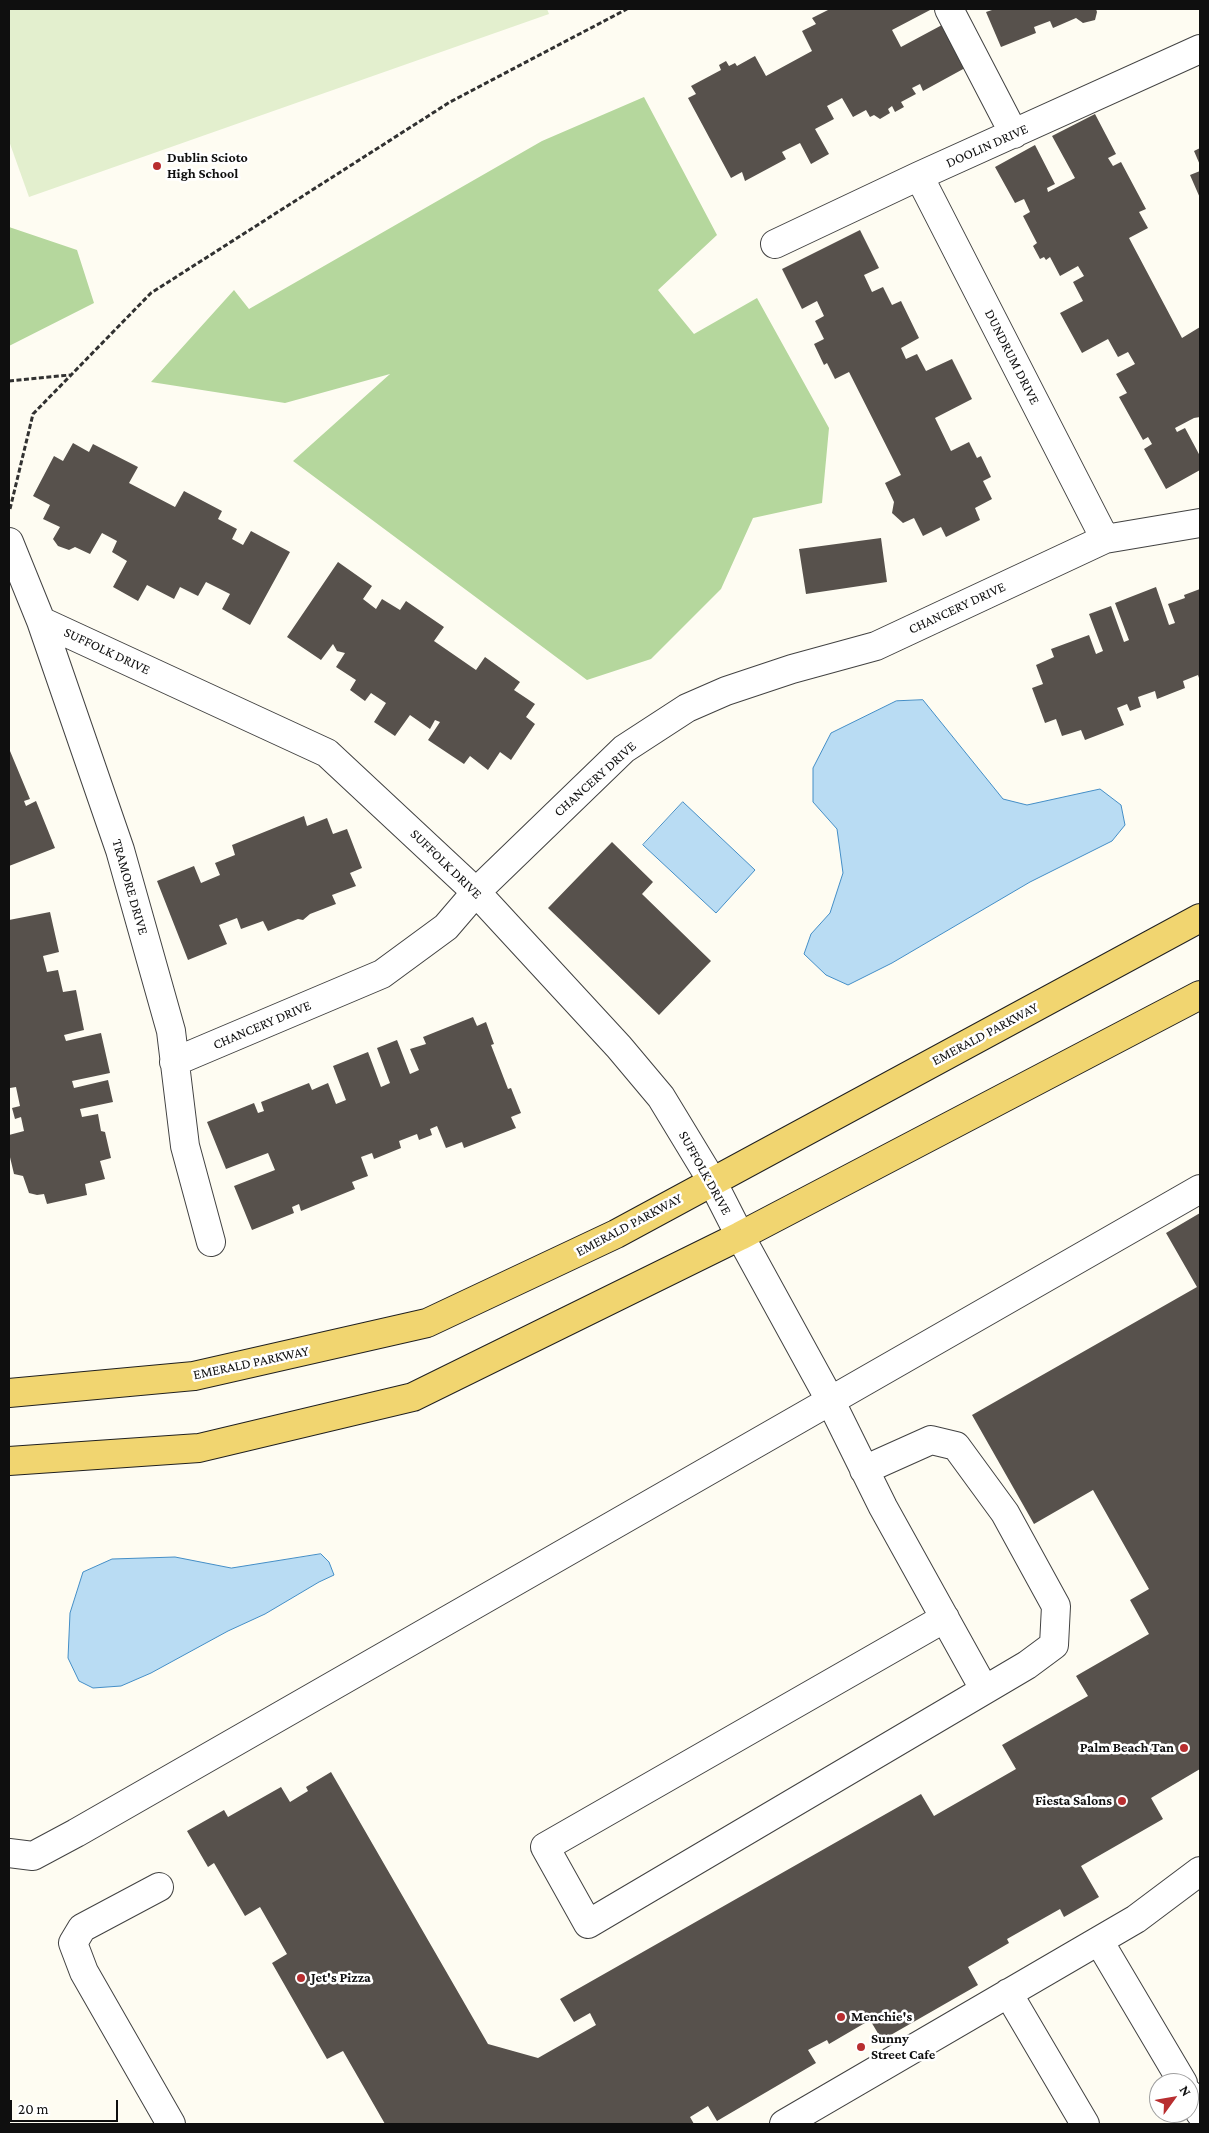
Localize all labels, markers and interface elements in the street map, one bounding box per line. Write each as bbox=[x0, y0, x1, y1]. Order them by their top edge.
street label: DOOLIN DRIVE bbox=[943, 120, 1031, 172]
place label: Dublin Scioto High School bbox=[167, 150, 248, 182]
marker: Dublin Scioto High School bbox=[151, 160, 163, 172]
street label: DUNDRUM DRIVE bbox=[981, 307, 1043, 407]
street label: CHANCERY DRIVE bbox=[906, 578, 1008, 638]
street label: SUFFOLK DRIVE bbox=[61, 624, 153, 678]
street label: CHANCERY DRIVE bbox=[550, 738, 640, 820]
street label: SUFFOLK DRIVE bbox=[407, 826, 485, 902]
street label: TRAMORE DRIVE bbox=[108, 837, 152, 937]
street label: CHANCERY DRIVE bbox=[210, 997, 314, 1053]
street label: EMERALD PARKWAY bbox=[929, 999, 1041, 1069]
street label: SUFFOLK DRIVE bbox=[675, 1128, 735, 1218]
street label: EMERALD PARKWAY bbox=[573, 1190, 685, 1260]
street label: EMERALD PARKWAY bbox=[192, 1343, 310, 1383]
place label: Palm Beach Tan bbox=[1080, 1740, 1174, 1756]
marker: Palm Beach Tan bbox=[1178, 1742, 1190, 1754]
place label: Fiesta Salons bbox=[1035, 1793, 1112, 1809]
marker: Fiesta Salons bbox=[1116, 1795, 1128, 1807]
place label: Jet's Pizza bbox=[311, 1970, 371, 1986]
marker: Jet's Pizza bbox=[295, 1972, 307, 1984]
place label: Menchie's bbox=[851, 2009, 912, 2025]
marker: Menchie's bbox=[835, 2011, 847, 2023]
place label: Sunny Street Cafe bbox=[871, 2031, 935, 2064]
marker: Sunny Street Cafe bbox=[855, 2041, 867, 2053]
north arrow bbox=[1149, 2073, 1199, 2123]
text: N bbox=[1177, 2082, 1195, 2099]
scale bar bbox=[12, 2090, 120, 2122]
text: 20 m bbox=[18, 2101, 49, 2117]

